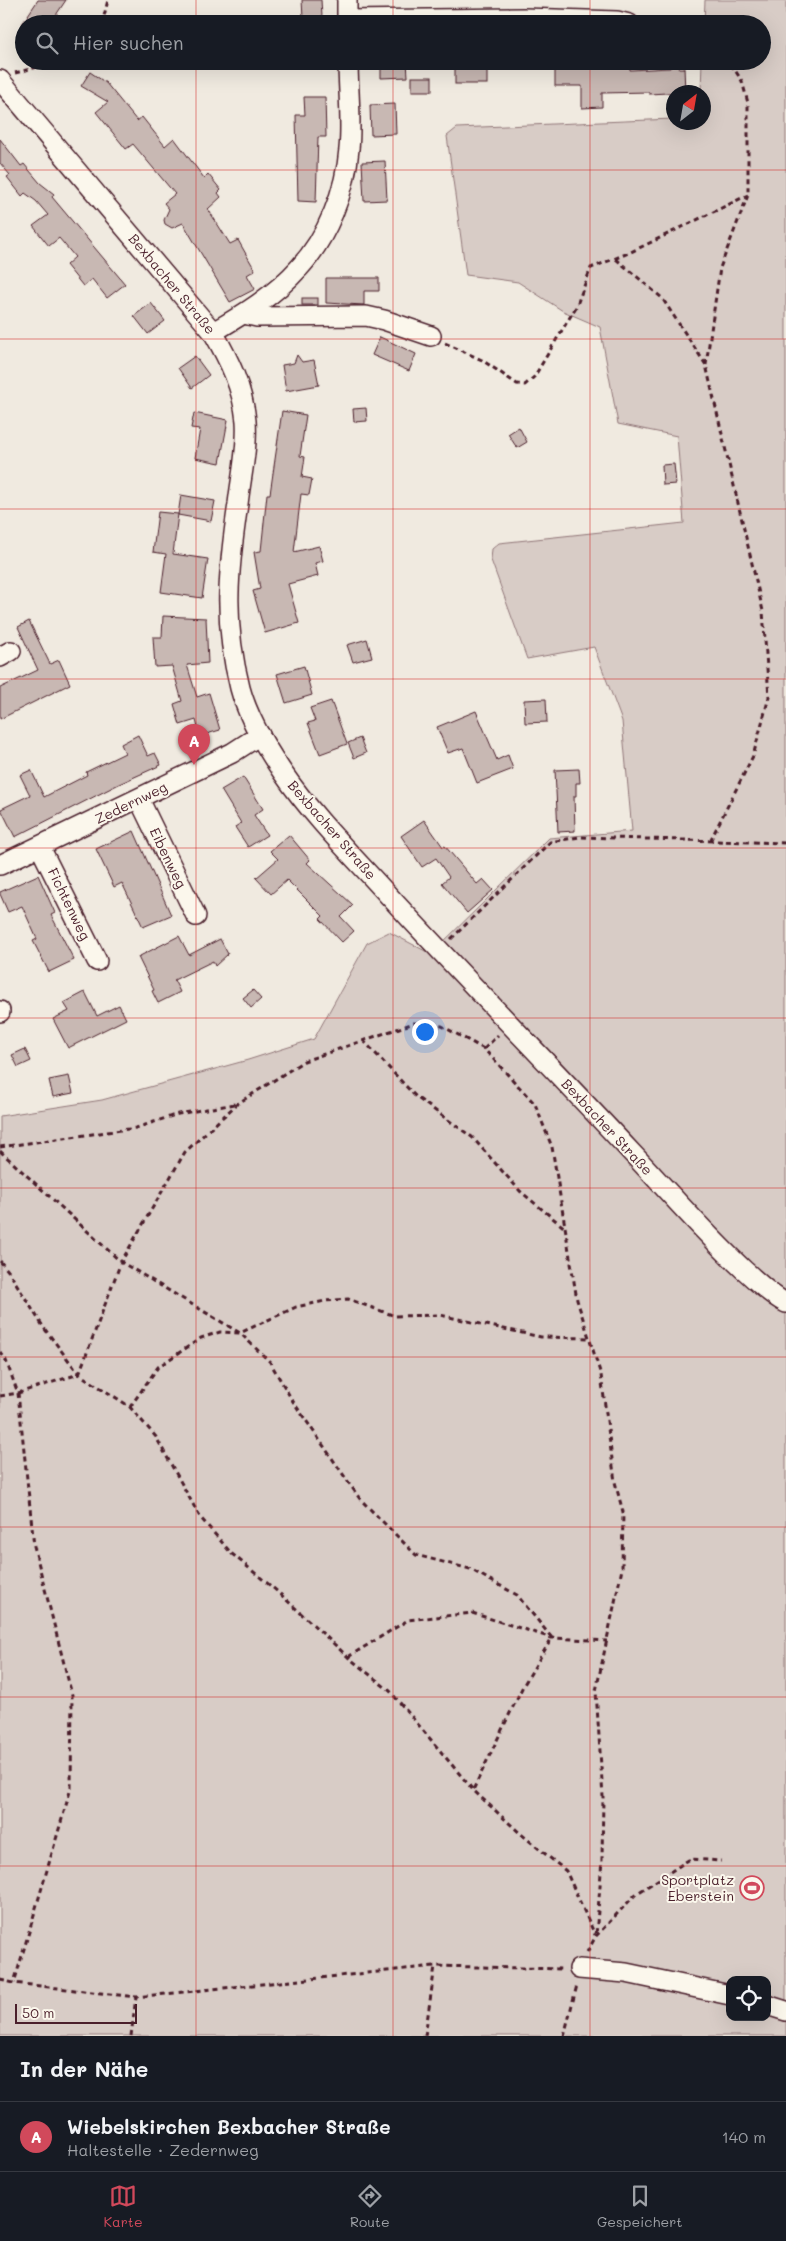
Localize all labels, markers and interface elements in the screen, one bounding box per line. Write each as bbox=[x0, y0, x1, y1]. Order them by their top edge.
search box bbox=[15, 15, 771, 70]
icon: search bbox=[33, 29, 61, 57]
text: Hier suchen bbox=[73, 30, 184, 55]
north arrow bbox=[666, 85, 711, 130]
street label: Bexbacher Straße bbox=[125, 229, 220, 338]
pin: A bbox=[178, 724, 210, 765]
street label: Bexbacher Straße bbox=[284, 776, 381, 883]
street label: Zedernweg bbox=[92, 777, 170, 828]
street label: Eibenweg bbox=[146, 824, 191, 891]
street label: Fichtenweg bbox=[44, 864, 95, 943]
your location bbox=[412, 1019, 438, 1045]
street label: Bexbacher Straße bbox=[558, 1074, 657, 1179]
place label: Sportplatz Eberstein bbox=[661, 1870, 734, 1905]
sports icon: Sportplatz Eberstein bbox=[739, 1875, 765, 1901]
map controls bbox=[726, 1976, 771, 2021]
button: locate bbox=[726, 1976, 771, 2021]
scale bar bbox=[15, 2001, 138, 2024]
text: 50 m bbox=[22, 2003, 54, 2022]
text: In der Nähe bbox=[20, 2055, 148, 2082]
text: Wiebelskirchen Bexbacher Straße bbox=[67, 2114, 391, 2139]
text: A bbox=[30, 2126, 42, 2147]
text: 140 m bbox=[722, 2126, 766, 2147]
text: Haltestelle · Zedernweg bbox=[67, 2139, 258, 2160]
tab: Karte bbox=[104, 2182, 143, 2231]
tab: Route bbox=[350, 2182, 390, 2231]
tab: Gespeichert bbox=[597, 2182, 682, 2231]

